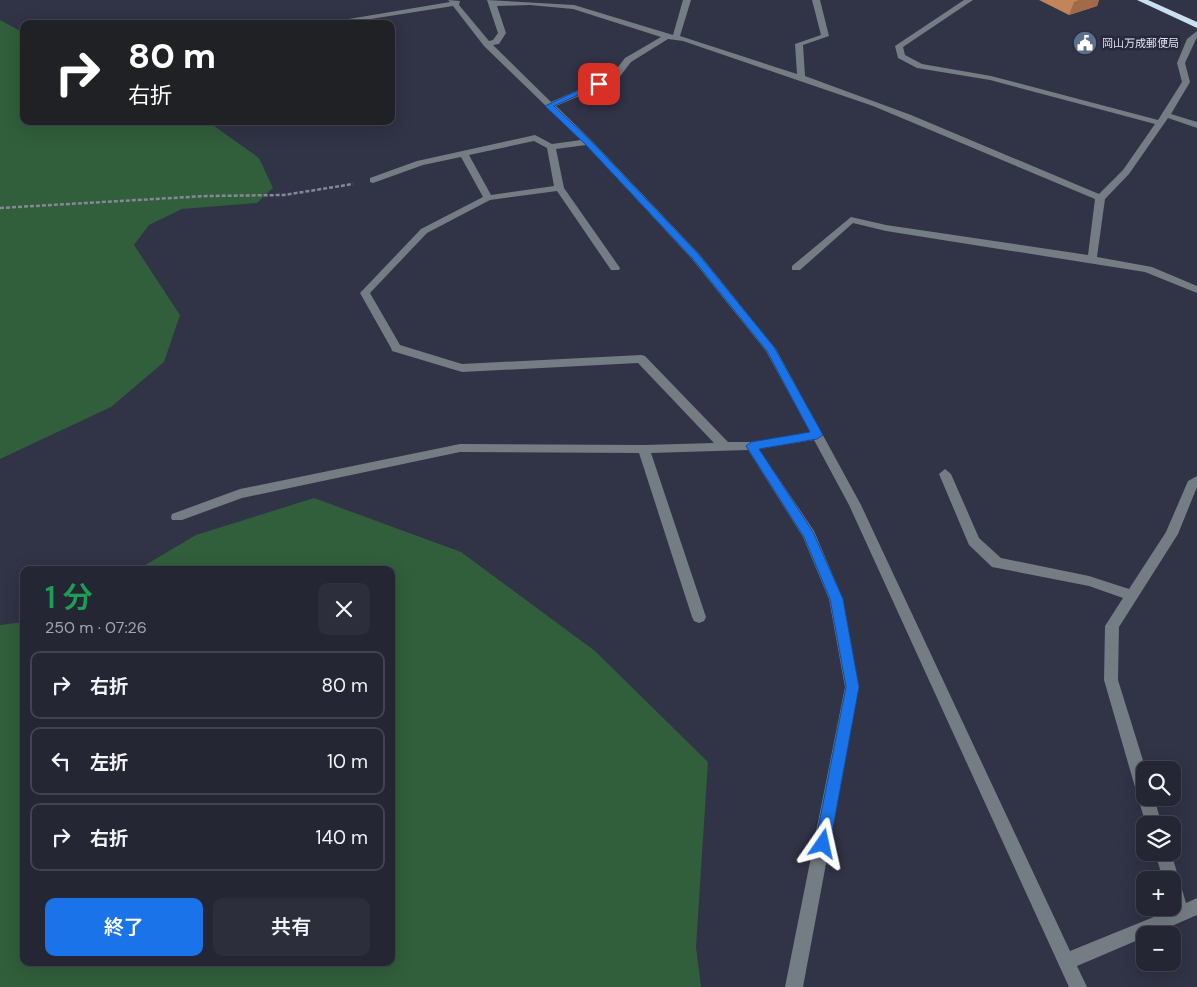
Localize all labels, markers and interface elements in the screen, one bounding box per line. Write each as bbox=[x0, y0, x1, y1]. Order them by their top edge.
public building icon: 岡山万成郵便局 bbox=[1072, 30, 1098, 56]
text: 80 m bbox=[128, 33, 216, 79]
place label: 岡山万成郵便局 bbox=[1102, 36, 1179, 50]
icon: right bbox=[45, 40, 110, 105]
pin bbox=[578, 63, 620, 105]
icon: arrive bbox=[585, 70, 613, 98]
text: 右折 bbox=[128, 81, 172, 110]
text: 1 分 bbox=[45, 578, 93, 617]
button: close bbox=[318, 583, 370, 635]
text: 250 m · 07:26 bbox=[45, 617, 147, 638]
icon: right bbox=[47, 671, 75, 699]
text: 80 m bbox=[321, 673, 368, 698]
text: 右折 bbox=[90, 674, 128, 699]
icon: left bbox=[47, 747, 75, 775]
text: 10 m bbox=[327, 749, 368, 774]
text: 左折 bbox=[90, 750, 128, 775]
map controls bbox=[1136, 761, 1181, 971]
button: search bbox=[1136, 761, 1181, 806]
button: layers bbox=[1136, 816, 1181, 861]
position arrow bbox=[796, 817, 848, 869]
icon: right bbox=[47, 823, 75, 851]
text: 140 m bbox=[316, 825, 368, 850]
text: 右折 bbox=[90, 826, 128, 851]
button: + bbox=[1136, 871, 1181, 916]
button: 終了 bbox=[45, 898, 203, 956]
button: 共有 bbox=[213, 898, 370, 956]
button: − bbox=[1136, 926, 1181, 971]

